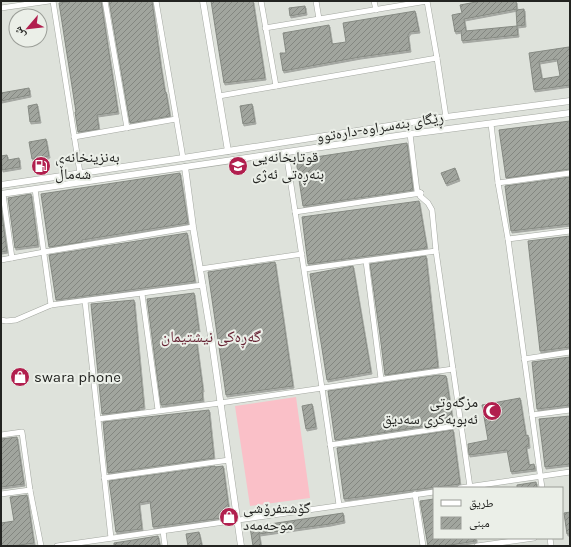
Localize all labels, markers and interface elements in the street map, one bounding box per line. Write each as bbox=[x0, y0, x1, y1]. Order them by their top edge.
north arrow bbox=[8, 8, 48, 48]
text: ش bbox=[11, 23, 29, 41]
street label: ڕێگای بنەسراوە-دارەتوو bbox=[315, 108, 446, 149]
place label: بەنزینخانەی شەماڵ bbox=[55, 148, 120, 184]
place label: قوتابخانەیی بنەڕەتی ئەژی bbox=[252, 148, 324, 186]
fuel station icon: بەنزینخانەی شەماڵ bbox=[30, 155, 52, 177]
school or university icon: قوتابخانەیی بنەڕەتی ئەژی bbox=[227, 155, 249, 177]
district label: گەڕەکی نیشتیمان bbox=[161, 327, 262, 349]
shop icon: swara phone bbox=[9, 366, 31, 388]
place label: swara phone bbox=[34, 368, 121, 386]
place label: مزگەوتی ئەبوبەکری سەدیق bbox=[382, 393, 478, 429]
mosque icon: مزگەوتی ئەبوبەکری سەدیق bbox=[481, 400, 503, 422]
legend bbox=[433, 487, 563, 539]
text: طريق bbox=[469, 496, 494, 510]
place label: گۆشتفرۆشی موحەمەد bbox=[243, 499, 311, 534]
shop icon: گۆشتفرۆشی موحەمەد bbox=[218, 506, 240, 528]
text: مبنى bbox=[469, 516, 490, 530]

